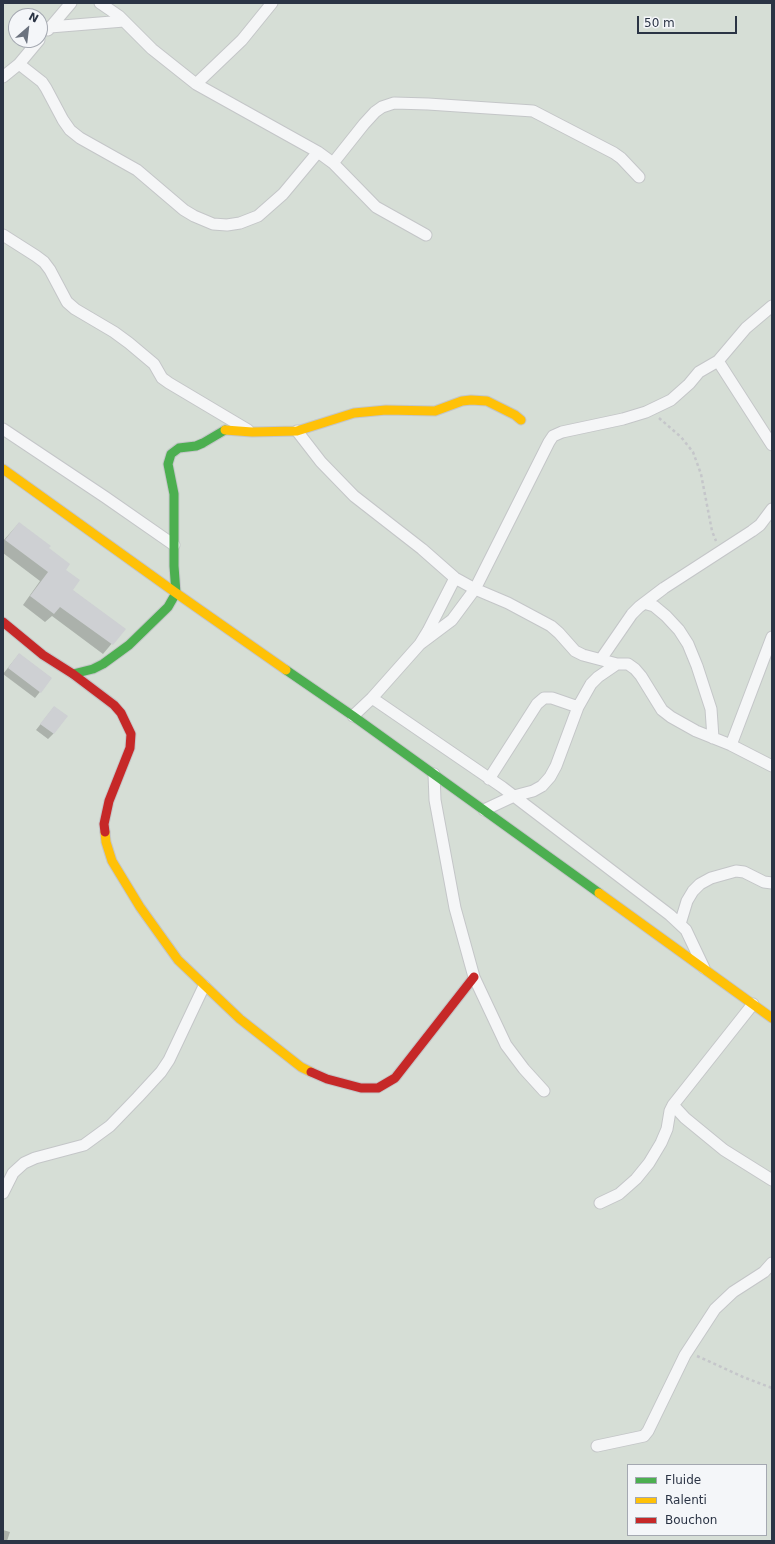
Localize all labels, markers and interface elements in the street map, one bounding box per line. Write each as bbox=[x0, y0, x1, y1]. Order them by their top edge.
north arrow bbox=[8, 8, 48, 48]
scale bar bbox=[639, 8, 739, 34]
text: N bbox=[26, 10, 41, 26]
text: 50 m bbox=[644, 16, 675, 30]
legend bbox=[627, 1464, 767, 1536]
text: Fluide bbox=[665, 1473, 701, 1487]
text: Ralenti bbox=[665, 1493, 707, 1507]
text: Bouchon bbox=[665, 1513, 717, 1527]

